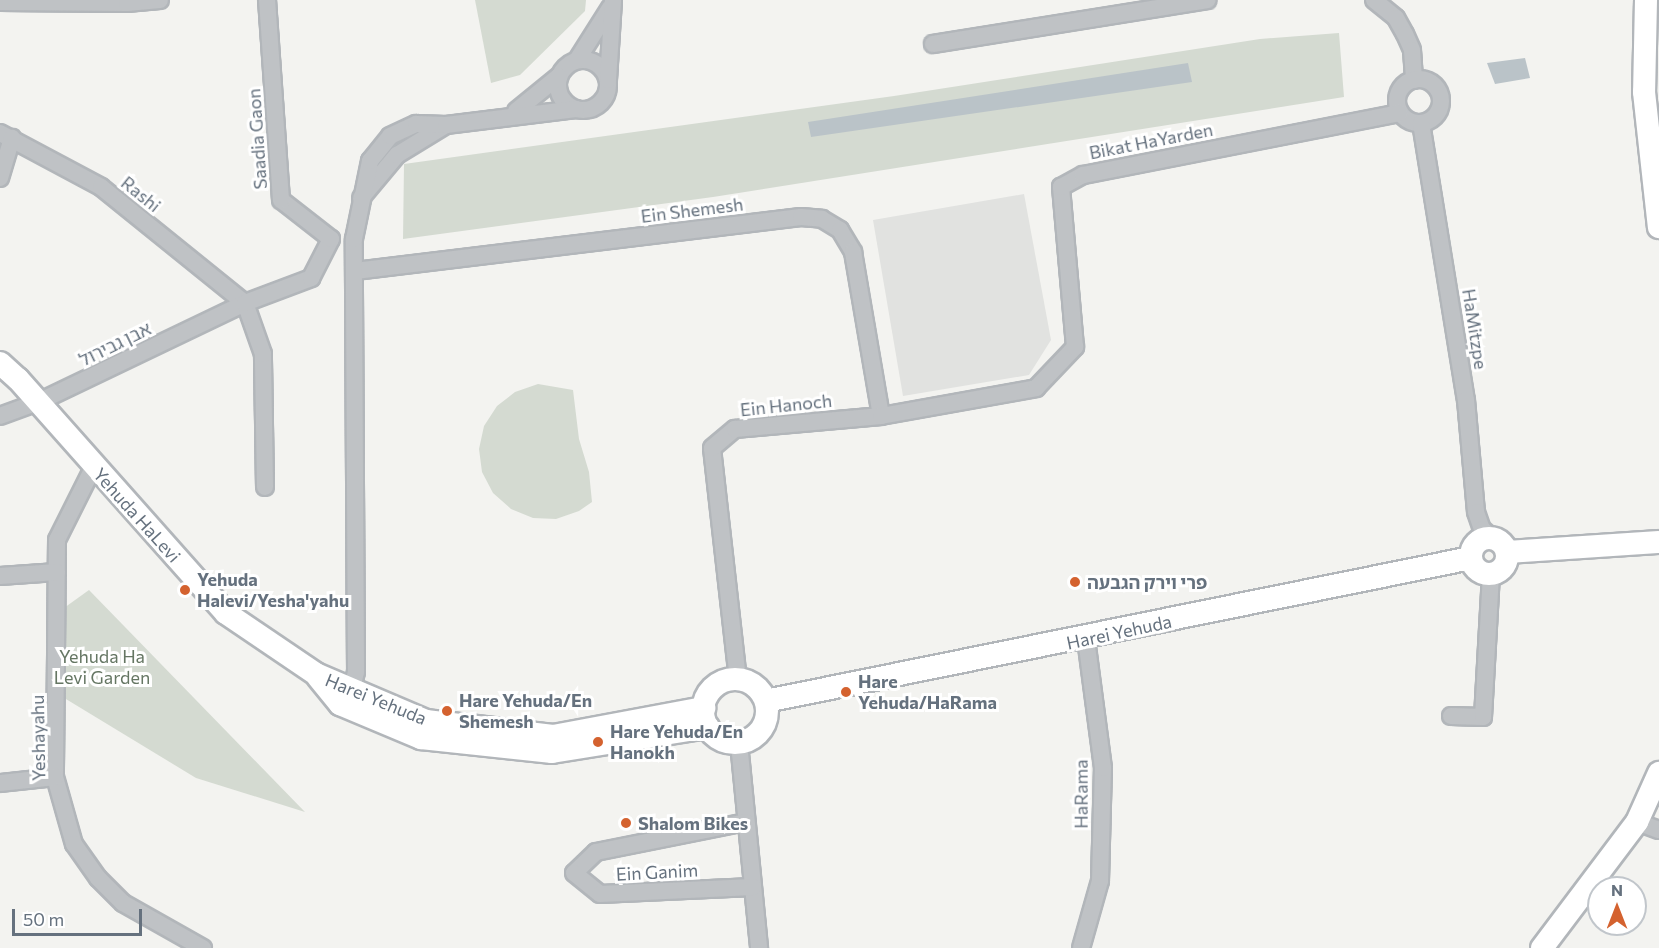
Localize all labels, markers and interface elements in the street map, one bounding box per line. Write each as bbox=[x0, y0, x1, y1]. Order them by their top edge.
street label: Saadia Gaon bbox=[243, 88, 271, 190]
street label: Bikat HaYarden bbox=[1087, 118, 1215, 164]
street label: Rashi bbox=[117, 172, 165, 216]
street label: Ein Shemesh bbox=[639, 193, 745, 227]
street label: HaMitzpe bbox=[1458, 287, 1492, 371]
street label: אבן גבירול bbox=[76, 317, 154, 371]
street label: Ein Hanoch bbox=[739, 389, 833, 421]
street label: Yehuda HaLevi bbox=[89, 463, 185, 567]
place label: Yehuda Halevi/Yesha'yahu bbox=[197, 569, 349, 612]
place label: פרי וירק הגבעה bbox=[1087, 571, 1207, 593]
marker: פרי וירק הגבעה bbox=[1068, 575, 1082, 589]
marker: Yehuda Halevi/Yesha'yahu bbox=[178, 583, 192, 597]
street label: Harei Yehuda bbox=[1064, 610, 1174, 654]
park label: Yehuda Ha Levi Garden bbox=[54, 646, 150, 688]
street label: Harei Yehuda bbox=[322, 669, 430, 729]
place label: Hare Yehuda/HaRama bbox=[858, 671, 997, 714]
marker: Hare Yehuda/HaRama bbox=[839, 685, 853, 699]
place label: Hare Yehuda/En Shemesh bbox=[459, 690, 592, 732]
street label: Yeshayahu bbox=[26, 695, 50, 781]
marker: Hare Yehuda/En Shemesh bbox=[440, 704, 454, 718]
place label: Hare Yehuda/En Hanokh bbox=[610, 721, 743, 764]
marker: Hare Yehuda/En Hanokh bbox=[591, 735, 605, 749]
street label: HaRama bbox=[1070, 759, 1092, 829]
place label: Shalom Bikes bbox=[638, 812, 748, 834]
marker: Shalom Bikes bbox=[619, 816, 633, 830]
street label: Ein Ganim bbox=[615, 859, 699, 885]
north arrow bbox=[1587, 876, 1647, 936]
text: N bbox=[1611, 880, 1623, 899]
scale bar bbox=[15, 897, 146, 935]
text: 50 m bbox=[23, 908, 64, 930]

